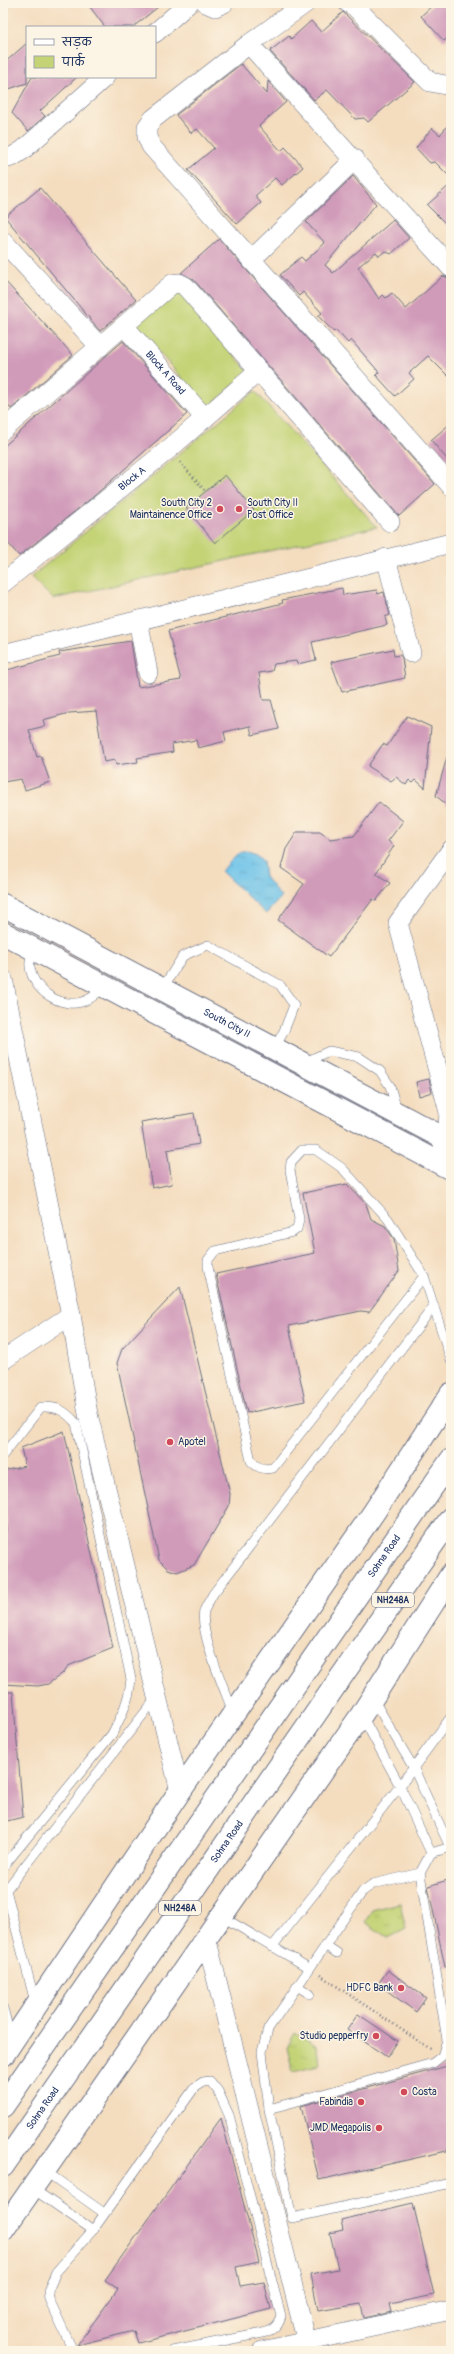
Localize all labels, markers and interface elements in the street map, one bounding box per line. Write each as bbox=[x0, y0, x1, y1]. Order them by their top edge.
legend bbox=[26, 26, 156, 78]
text: सड़क bbox=[61, 35, 93, 50]
text: पार्क bbox=[61, 52, 86, 70]
street label: Block A Road bbox=[143, 348, 188, 397]
street label: Block A bbox=[116, 464, 149, 493]
place label: South City 2 Maintainence Office bbox=[130, 497, 212, 521]
place label: South City II Post Office bbox=[247, 497, 298, 521]
marker: South City 2 Maintainence Office bbox=[215, 504, 225, 514]
marker: South City II Post Office bbox=[234, 504, 244, 514]
street label: South City II bbox=[201, 1006, 252, 1041]
place label: Apotel bbox=[178, 1436, 206, 1448]
marker: Apotel bbox=[165, 1437, 175, 1447]
street label: Sohna Road bbox=[365, 1533, 403, 1580]
road number: NH248A bbox=[372, 1593, 414, 1607]
street label: Sohna Road bbox=[208, 1818, 246, 1866]
road number: NH248A bbox=[159, 1901, 201, 1915]
place label: HDFC Bank bbox=[346, 1982, 394, 1994]
marker: HDFC Bank bbox=[396, 1983, 406, 1993]
place label: Studio pepperfry bbox=[299, 2030, 369, 2042]
marker: Studio pepperfry bbox=[371, 2031, 381, 2041]
street label: Sohna Road bbox=[24, 2085, 62, 2132]
place label: Costa bbox=[412, 2086, 437, 2098]
marker: Costa bbox=[399, 2087, 409, 2097]
place label: Fabindia bbox=[319, 2096, 353, 2108]
marker: Fabindia bbox=[356, 2097, 366, 2107]
place label: JMD Megapolis bbox=[310, 2122, 372, 2134]
marker: JMD Megapolis bbox=[374, 2123, 384, 2133]

